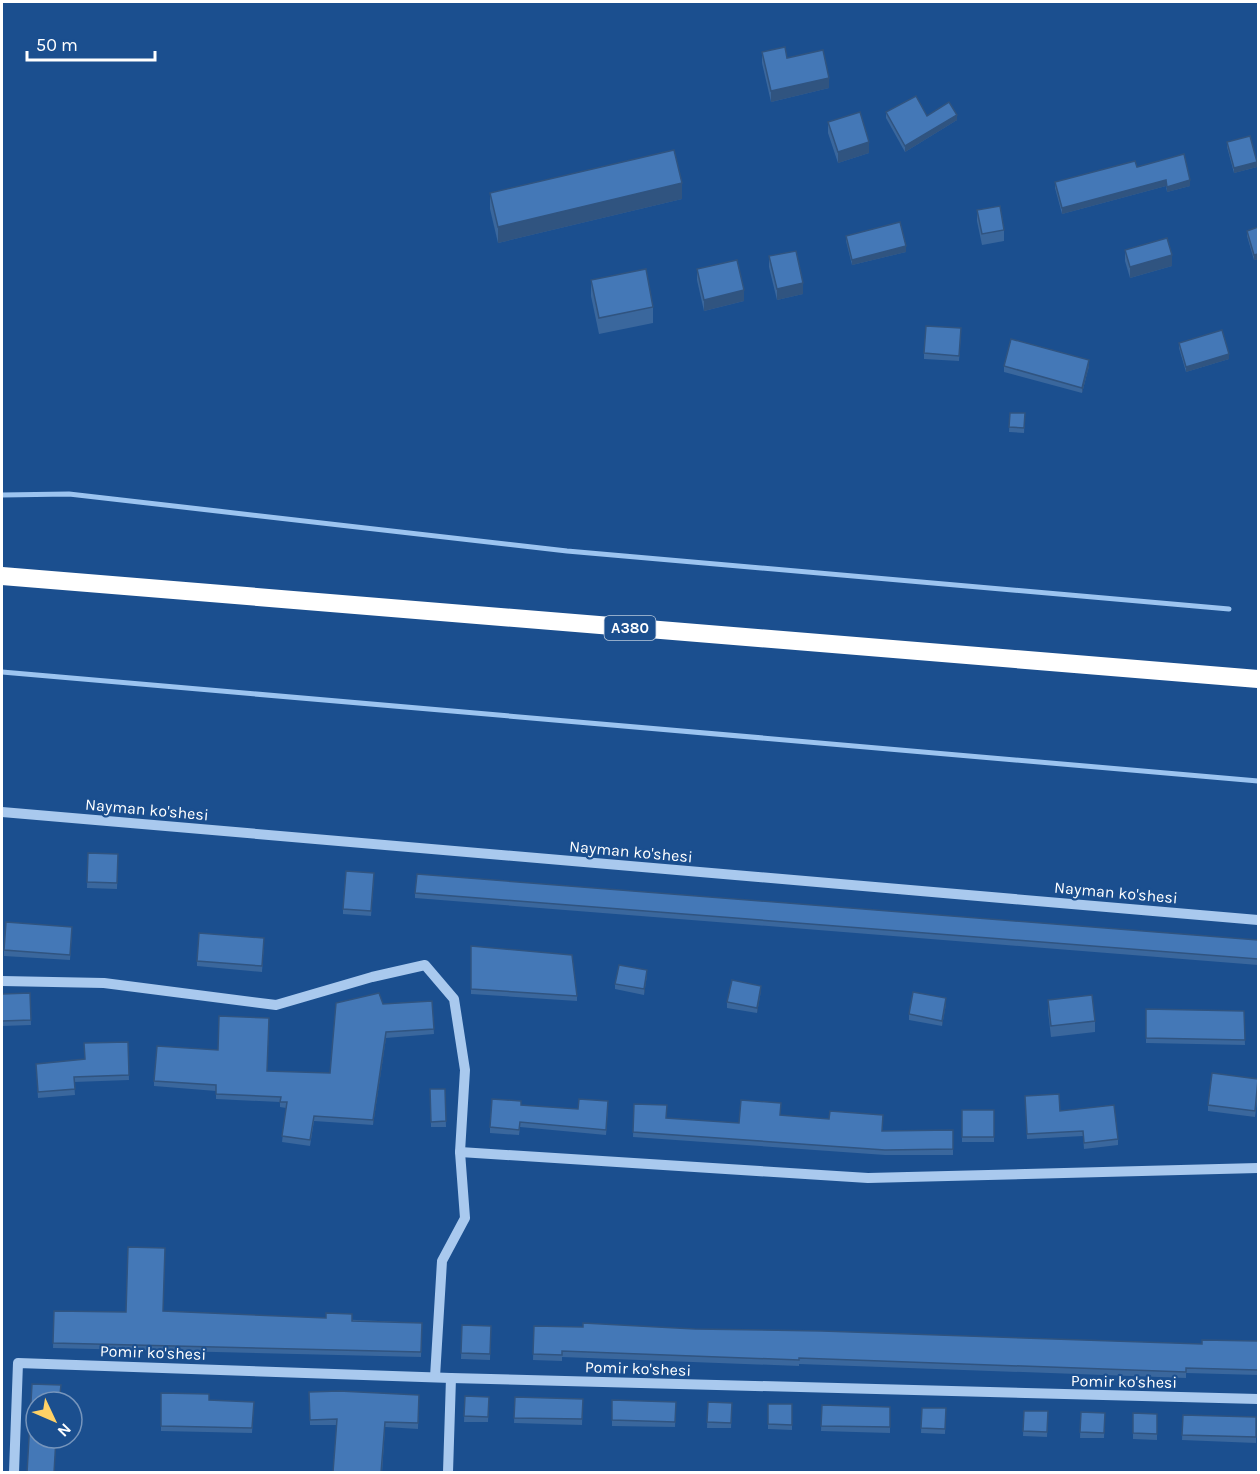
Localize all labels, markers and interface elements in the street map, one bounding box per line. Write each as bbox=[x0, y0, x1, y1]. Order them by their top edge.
scale bar bbox=[27, 24, 154, 62]
text: 50 m bbox=[36, 34, 78, 56]
road number: A380 bbox=[604, 616, 656, 640]
street label: Nayman ko'shesi bbox=[84, 795, 209, 824]
street label: Nayman ko'shesi bbox=[568, 837, 693, 866]
street label: Nayman ko'shesi bbox=[1053, 878, 1178, 907]
street label: Pomir ko'shesi bbox=[100, 1341, 206, 1364]
street label: Pomir ko'shesi bbox=[585, 1357, 691, 1380]
street label: Pomir ko'shesi bbox=[1071, 1371, 1177, 1392]
north arrow bbox=[24, 1390, 84, 1450]
text: N bbox=[54, 1419, 75, 1441]

